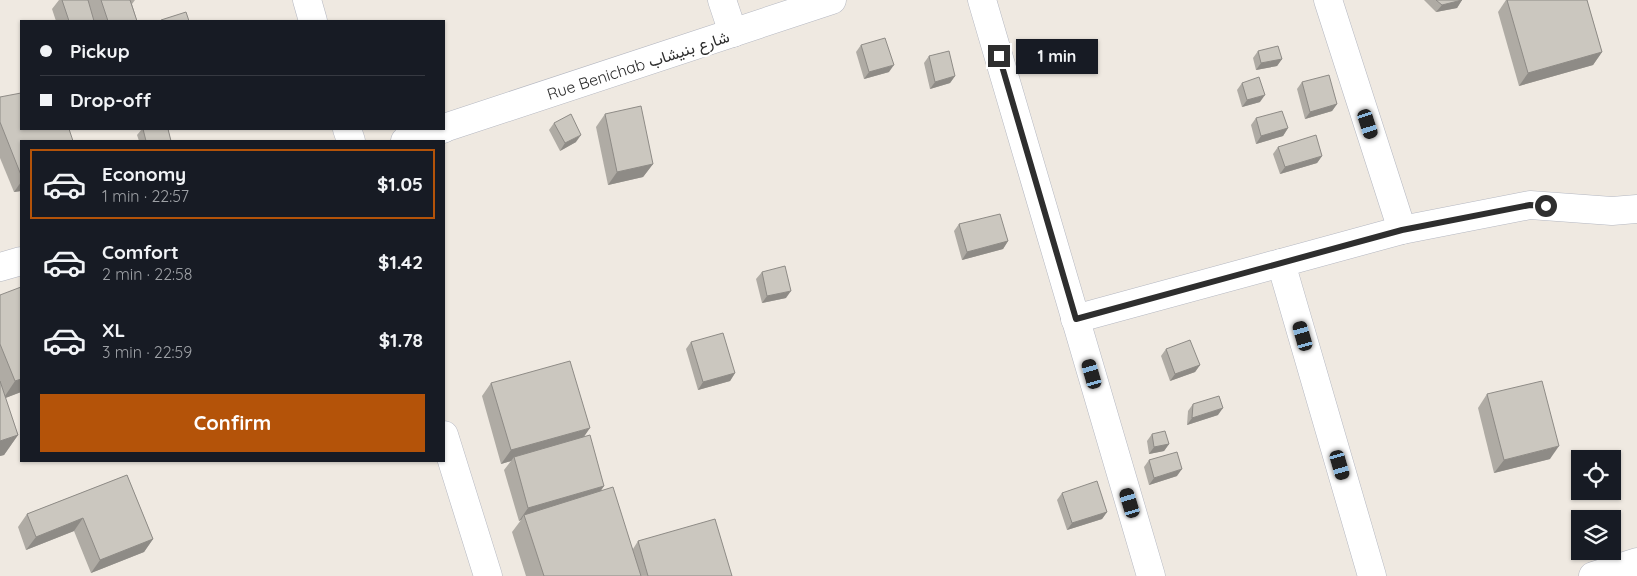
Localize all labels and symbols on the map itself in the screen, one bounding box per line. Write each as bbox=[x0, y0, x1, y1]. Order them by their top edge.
street label: Rue Benichab شارع بنيشاب bbox=[544, 26, 732, 106]
callout: 1 min bbox=[1016, 38, 1099, 74]
route end bbox=[988, 45, 1010, 67]
car bbox=[1356, 107, 1379, 141]
route start bbox=[1535, 195, 1557, 217]
car bbox=[1291, 320, 1314, 352]
car bbox=[1080, 358, 1103, 390]
car bbox=[1328, 449, 1351, 481]
car bbox=[1118, 486, 1141, 520]

